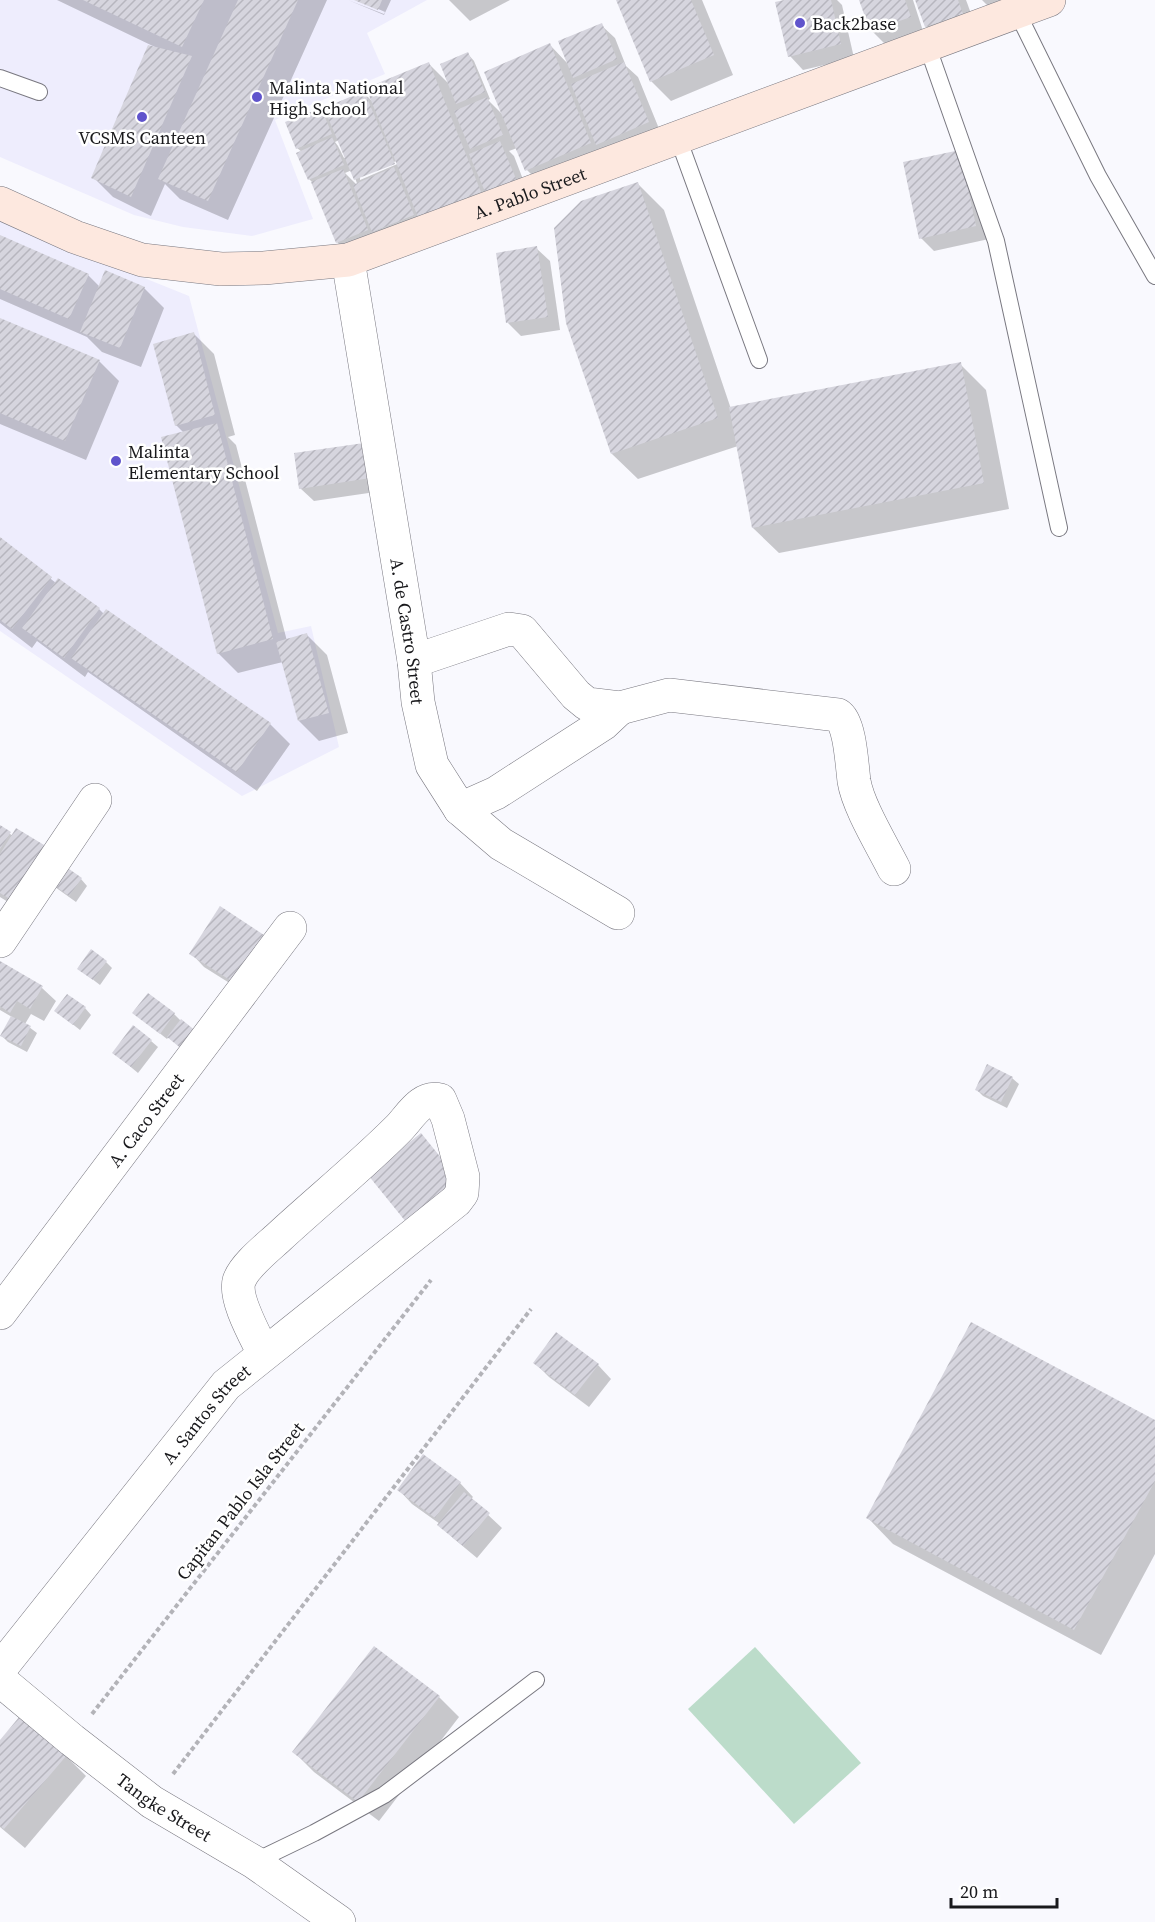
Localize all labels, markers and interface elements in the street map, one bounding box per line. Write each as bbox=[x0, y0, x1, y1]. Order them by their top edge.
place label: Back2base bbox=[812, 11, 896, 36]
marker: Back2base bbox=[793, 16, 807, 30]
place label: Malinta National High School bbox=[269, 75, 404, 121]
marker: Malinta National High School bbox=[250, 90, 264, 104]
marker: VCSMS Canteen bbox=[135, 110, 149, 124]
place label: VCSMS Canteen bbox=[78, 125, 206, 150]
street label: A. Pablo Street bbox=[470, 160, 589, 225]
place label: Malinta Elementary School bbox=[128, 439, 279, 485]
marker: Malinta Elementary School bbox=[109, 454, 123, 468]
street label: A. de Castro Street bbox=[385, 556, 431, 705]
street label: A. Caco Street bbox=[102, 1068, 189, 1172]
street label: A. Santos Street bbox=[156, 1358, 255, 1469]
street label: Capitan Pablo Isla Street bbox=[170, 1417, 310, 1585]
street label: Tangke Street bbox=[112, 1767, 217, 1847]
scale bar bbox=[951, 1871, 1058, 1909]
text: 20 m bbox=[960, 1879, 998, 1904]

